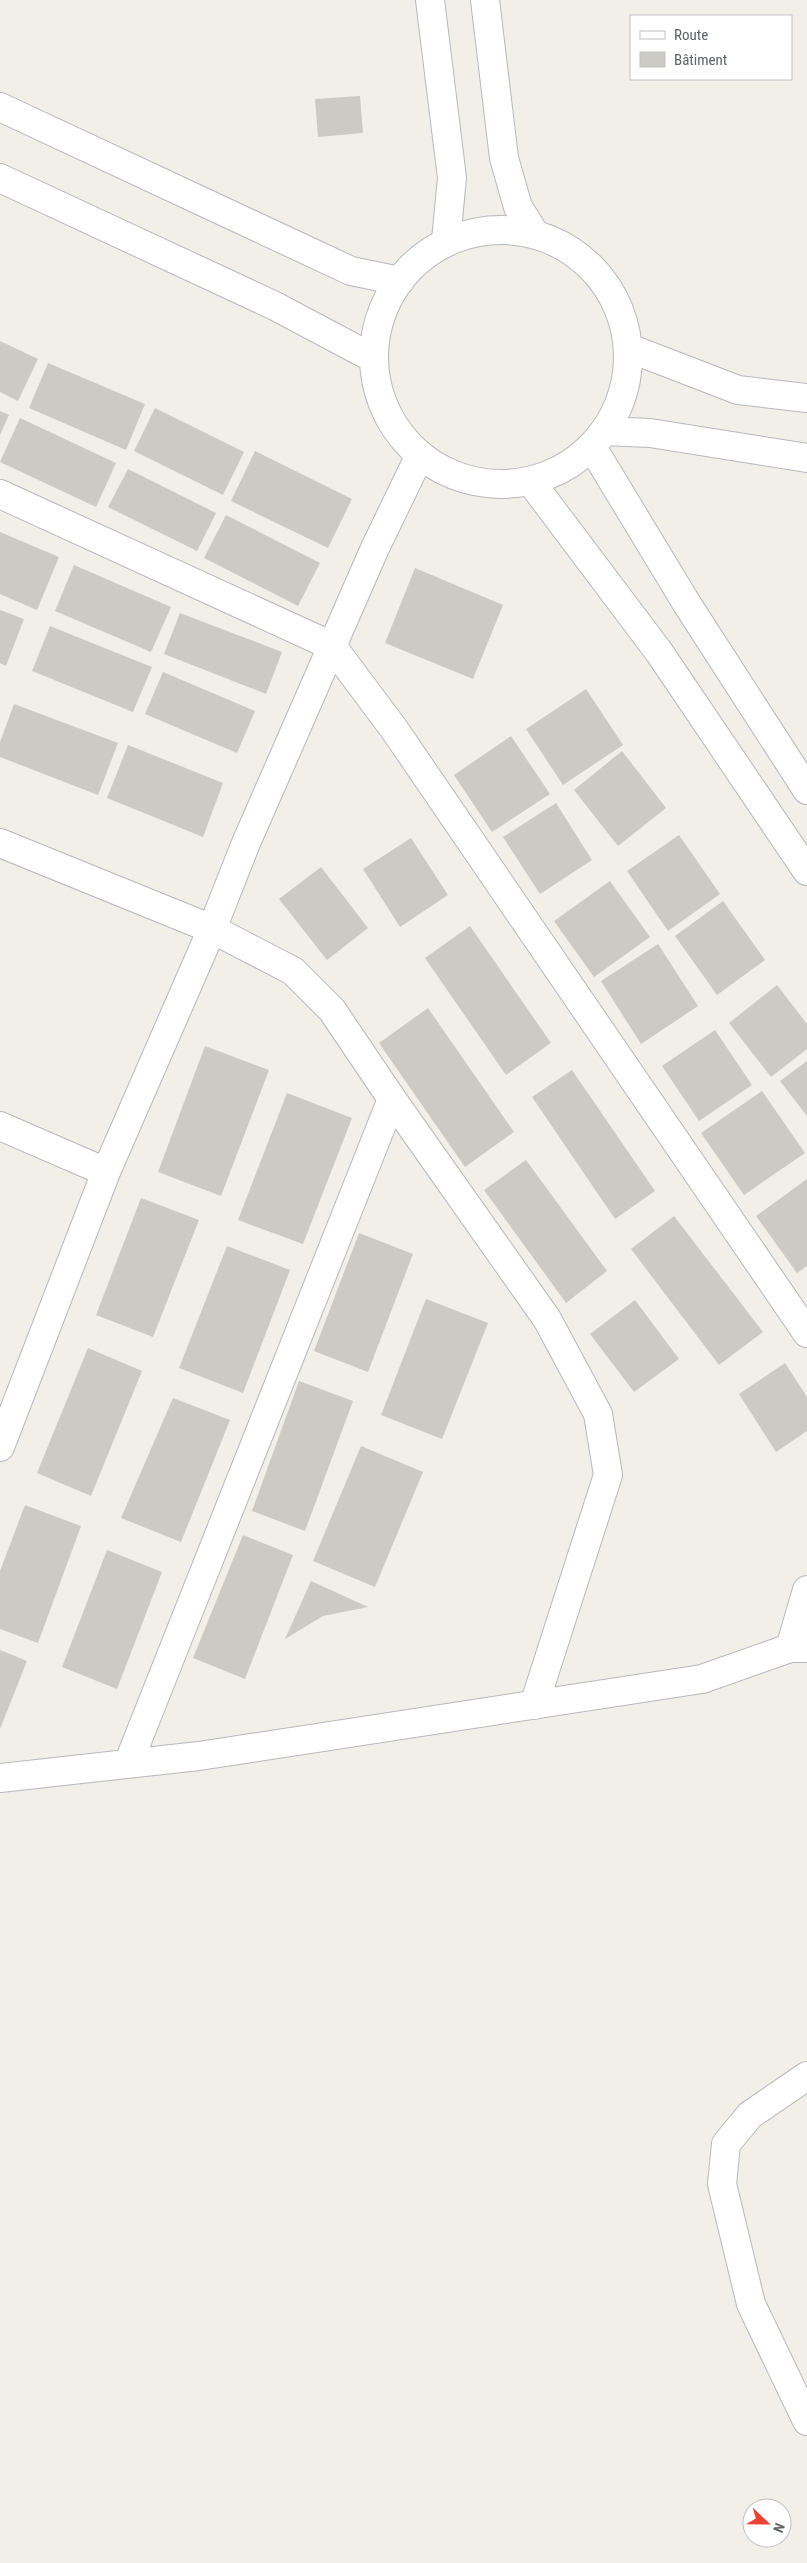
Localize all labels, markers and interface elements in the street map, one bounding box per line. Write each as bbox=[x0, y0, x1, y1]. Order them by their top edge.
legend bbox=[630, 15, 792, 80]
text: Route bbox=[674, 26, 708, 44]
text: Bâtiment bbox=[674, 51, 727, 69]
north arrow bbox=[742, 2498, 792, 2548]
text: N bbox=[770, 2521, 788, 2535]

